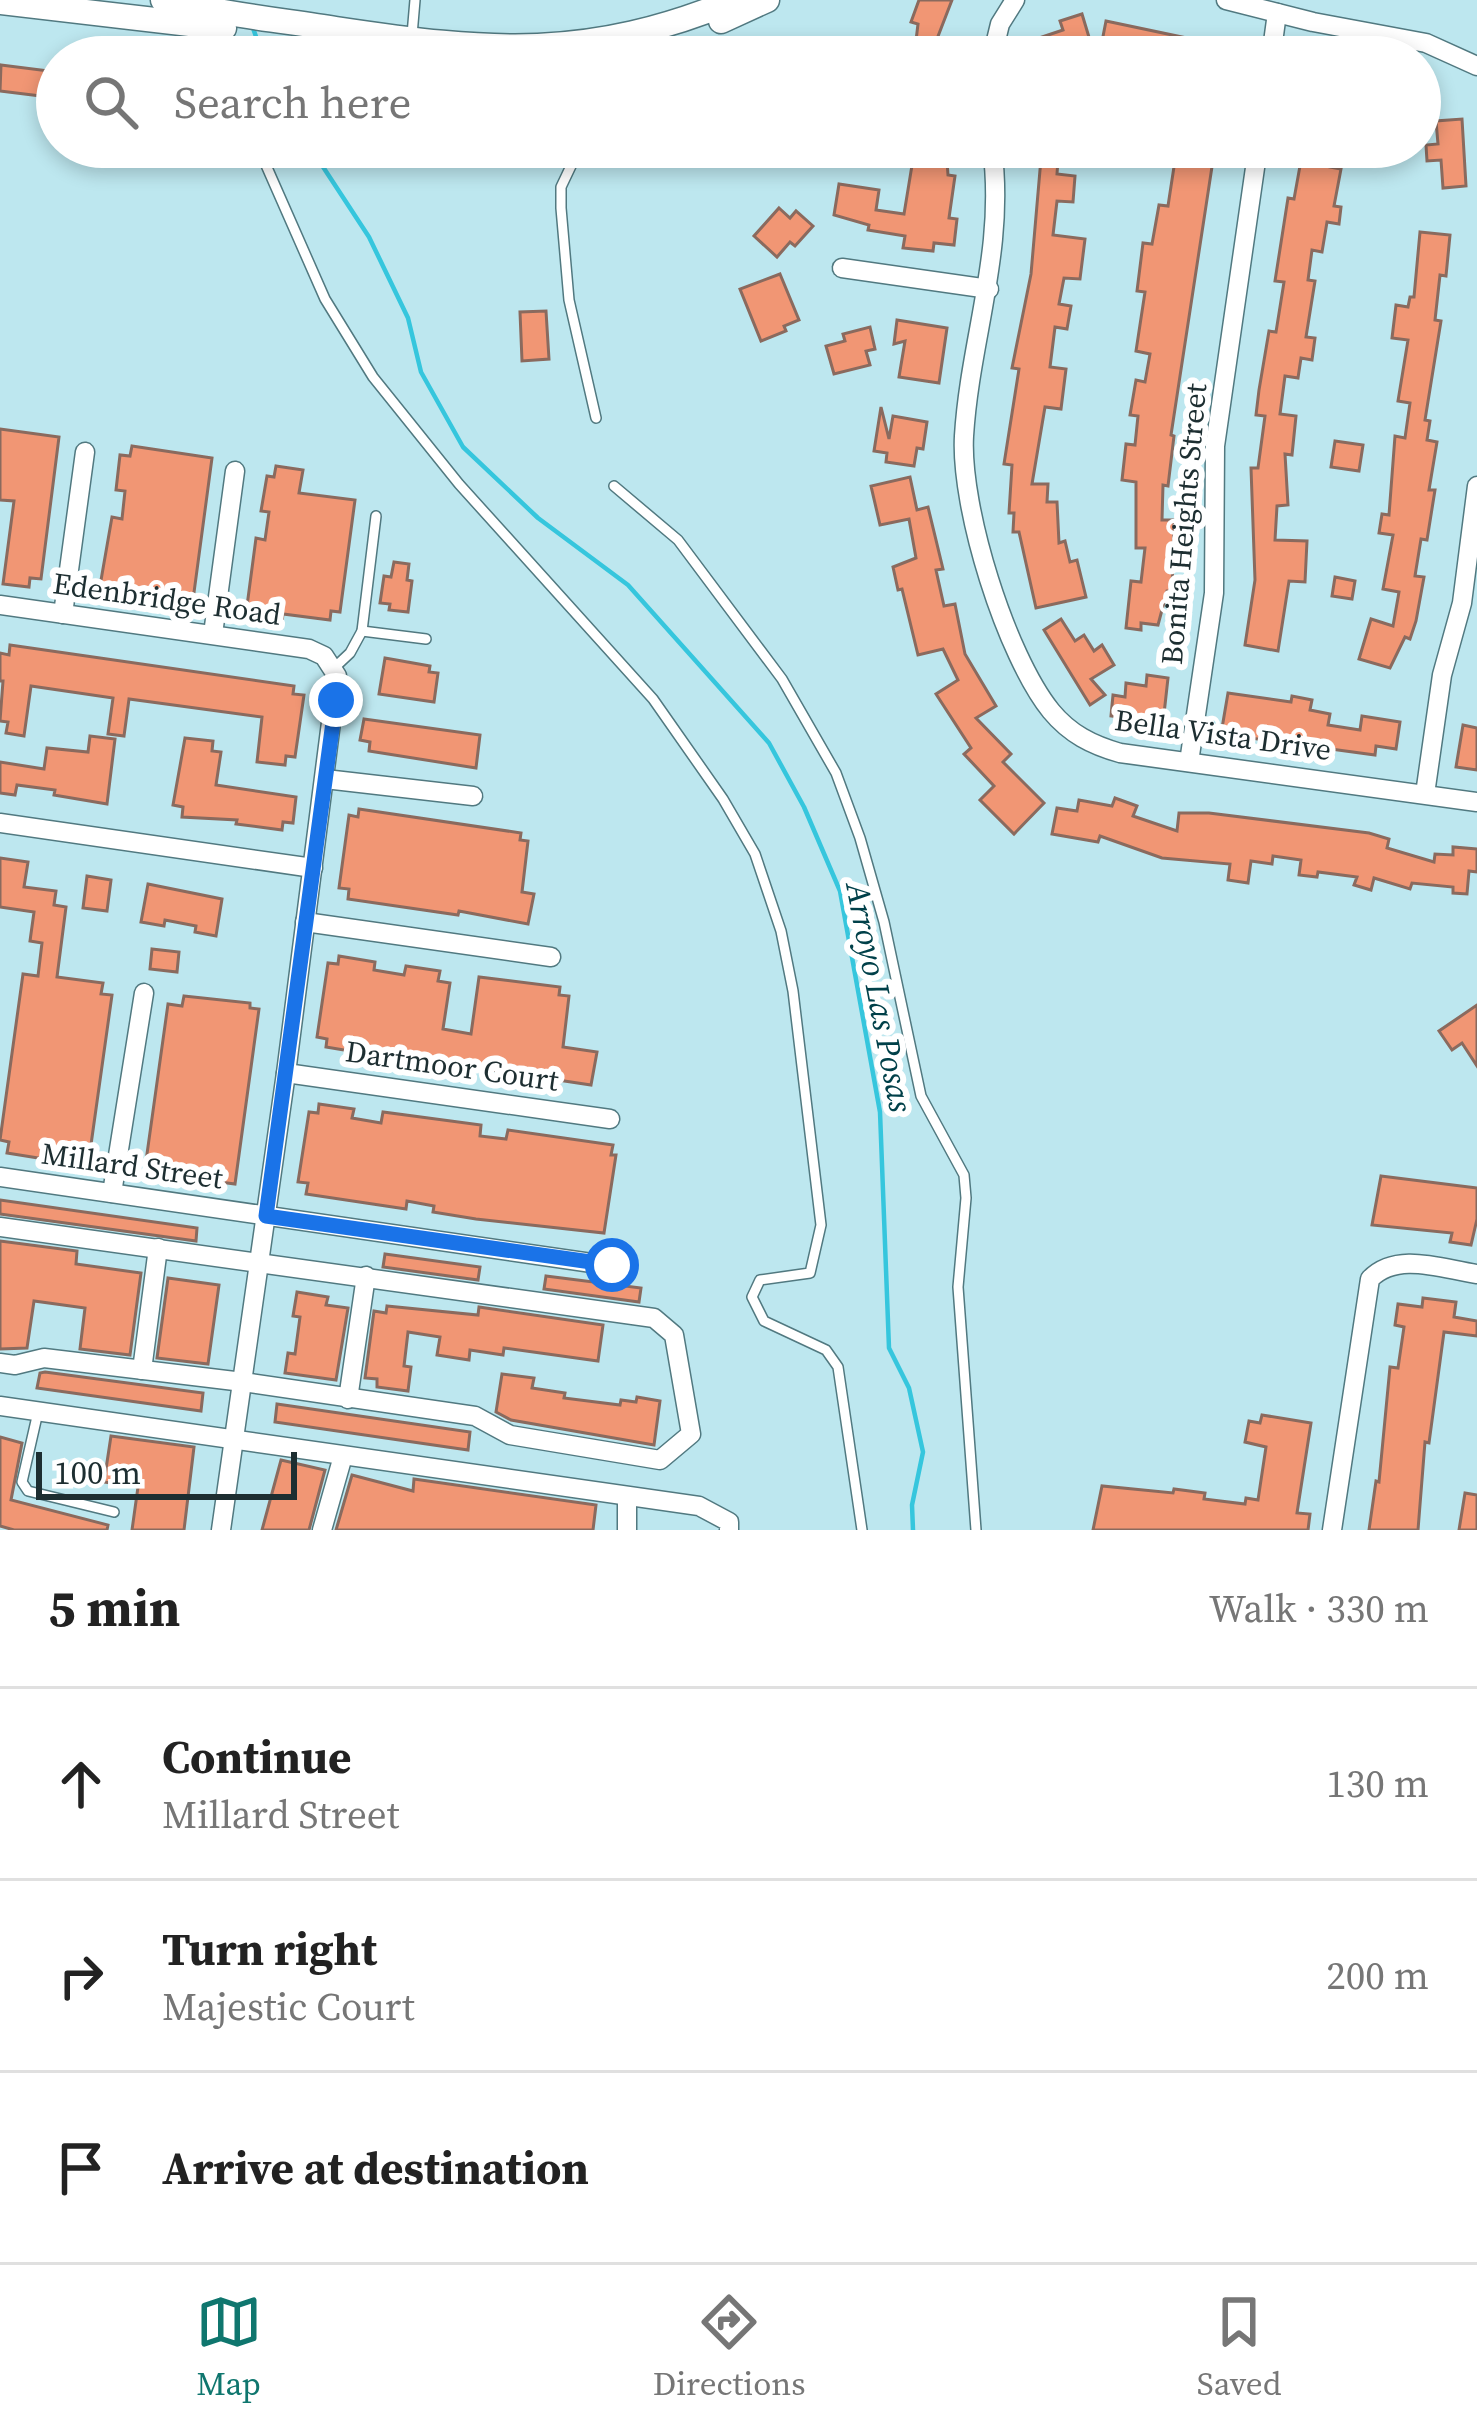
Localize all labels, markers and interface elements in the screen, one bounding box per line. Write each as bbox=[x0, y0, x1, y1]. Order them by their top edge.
search box bbox=[36, 36, 1441, 168]
icon: search bbox=[78, 69, 144, 135]
text: Search here bbox=[174, 71, 411, 133]
street label: Bonita Heights Street bbox=[1151, 381, 1216, 666]
street label: Edenbridge Road bbox=[50, 562, 284, 635]
route end bbox=[309, 673, 363, 727]
street label: Bella Vista Drive bbox=[1112, 699, 1334, 770]
water label: Arroyo Las Posas bbox=[835, 876, 924, 1116]
street label: Dartmoor Court bbox=[343, 1030, 561, 1101]
street label: Millard Street bbox=[39, 1132, 226, 1199]
route start bbox=[585, 1238, 639, 1292]
scale bar bbox=[36, 1446, 297, 1499]
text: 100 m bbox=[54, 1450, 141, 1495]
text: 5 min bbox=[48, 1573, 180, 1643]
text: Walk · 330 m bbox=[1209, 1582, 1429, 1635]
text: Continue bbox=[162, 1726, 351, 1788]
icon: ahead bbox=[48, 1751, 114, 1817]
text: 130 m bbox=[1326, 1757, 1429, 1810]
text: Millard Street bbox=[162, 1788, 399, 1841]
text: Turn right bbox=[162, 1918, 377, 1980]
icon: right bbox=[48, 1943, 114, 2009]
text: 200 m bbox=[1326, 1949, 1429, 2002]
text: Majestic Court bbox=[162, 1980, 415, 2033]
icon: arrive bbox=[48, 2135, 114, 2201]
text: Arrive at destination bbox=[162, 2137, 589, 2199]
tab: Map bbox=[196, 2289, 262, 2406]
tab: Directions bbox=[653, 2289, 806, 2406]
tab: Saved bbox=[1197, 2289, 1281, 2406]

